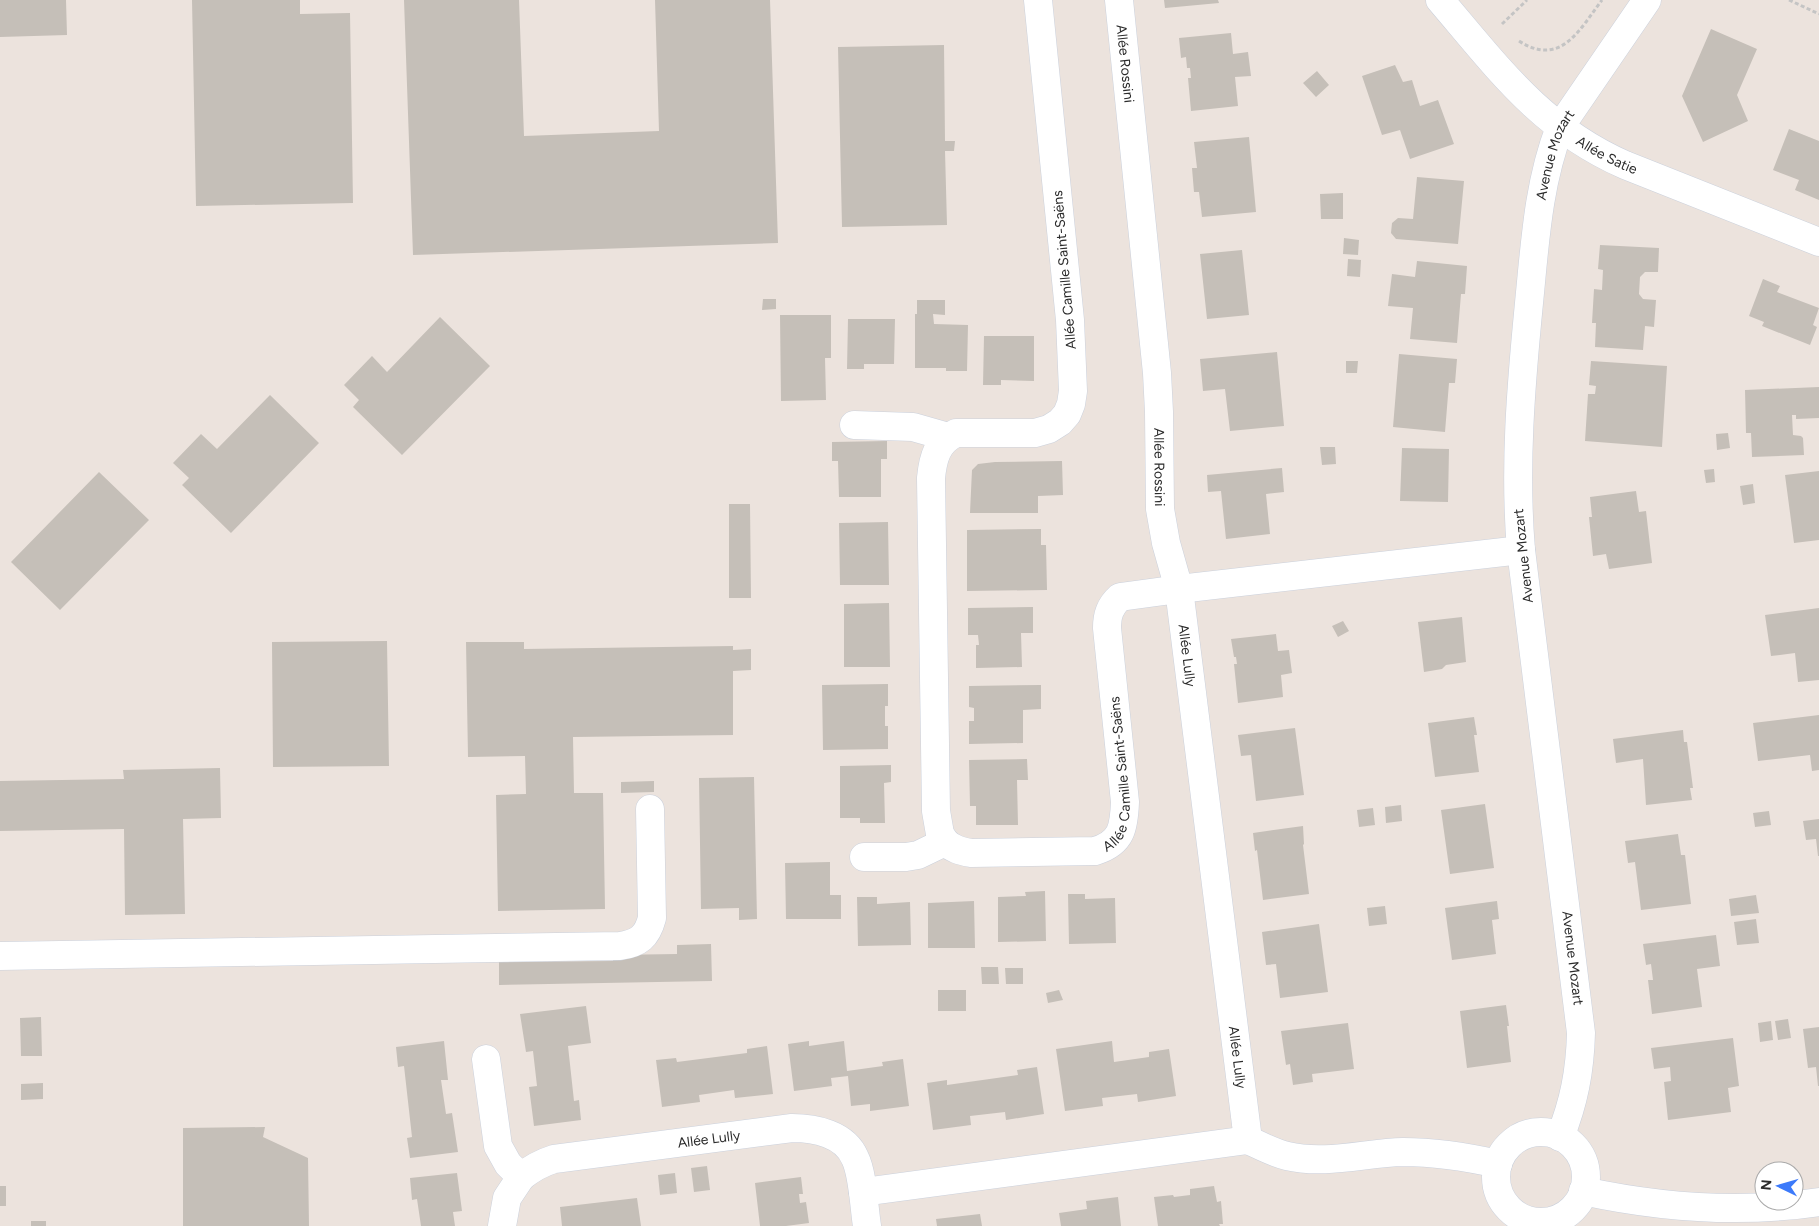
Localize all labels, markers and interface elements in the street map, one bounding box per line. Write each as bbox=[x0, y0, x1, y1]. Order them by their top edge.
street label: Allée Rossini bbox=[1113, 24, 1137, 104]
street label: Avenue Mozart bbox=[1533, 107, 1578, 202]
street label: Allée Satie bbox=[1573, 133, 1640, 178]
street label: Allée Camille Saint-Saëns bbox=[1049, 190, 1080, 350]
street label: Allée Rossini bbox=[1150, 428, 1168, 506]
street label: Avenue Mozart bbox=[1510, 508, 1537, 604]
street label: Allée Lully bbox=[1174, 623, 1199, 688]
street label: Allée Camille Saint-Saëns bbox=[1100, 696, 1134, 856]
street label: Avenue Mozart bbox=[1558, 910, 1587, 1006]
street label: Allée Lully bbox=[1225, 1025, 1250, 1090]
street label: Allée Lully bbox=[677, 1127, 742, 1152]
north arrow bbox=[1754, 1161, 1804, 1211]
text: N bbox=[1758, 1179, 1775, 1191]

